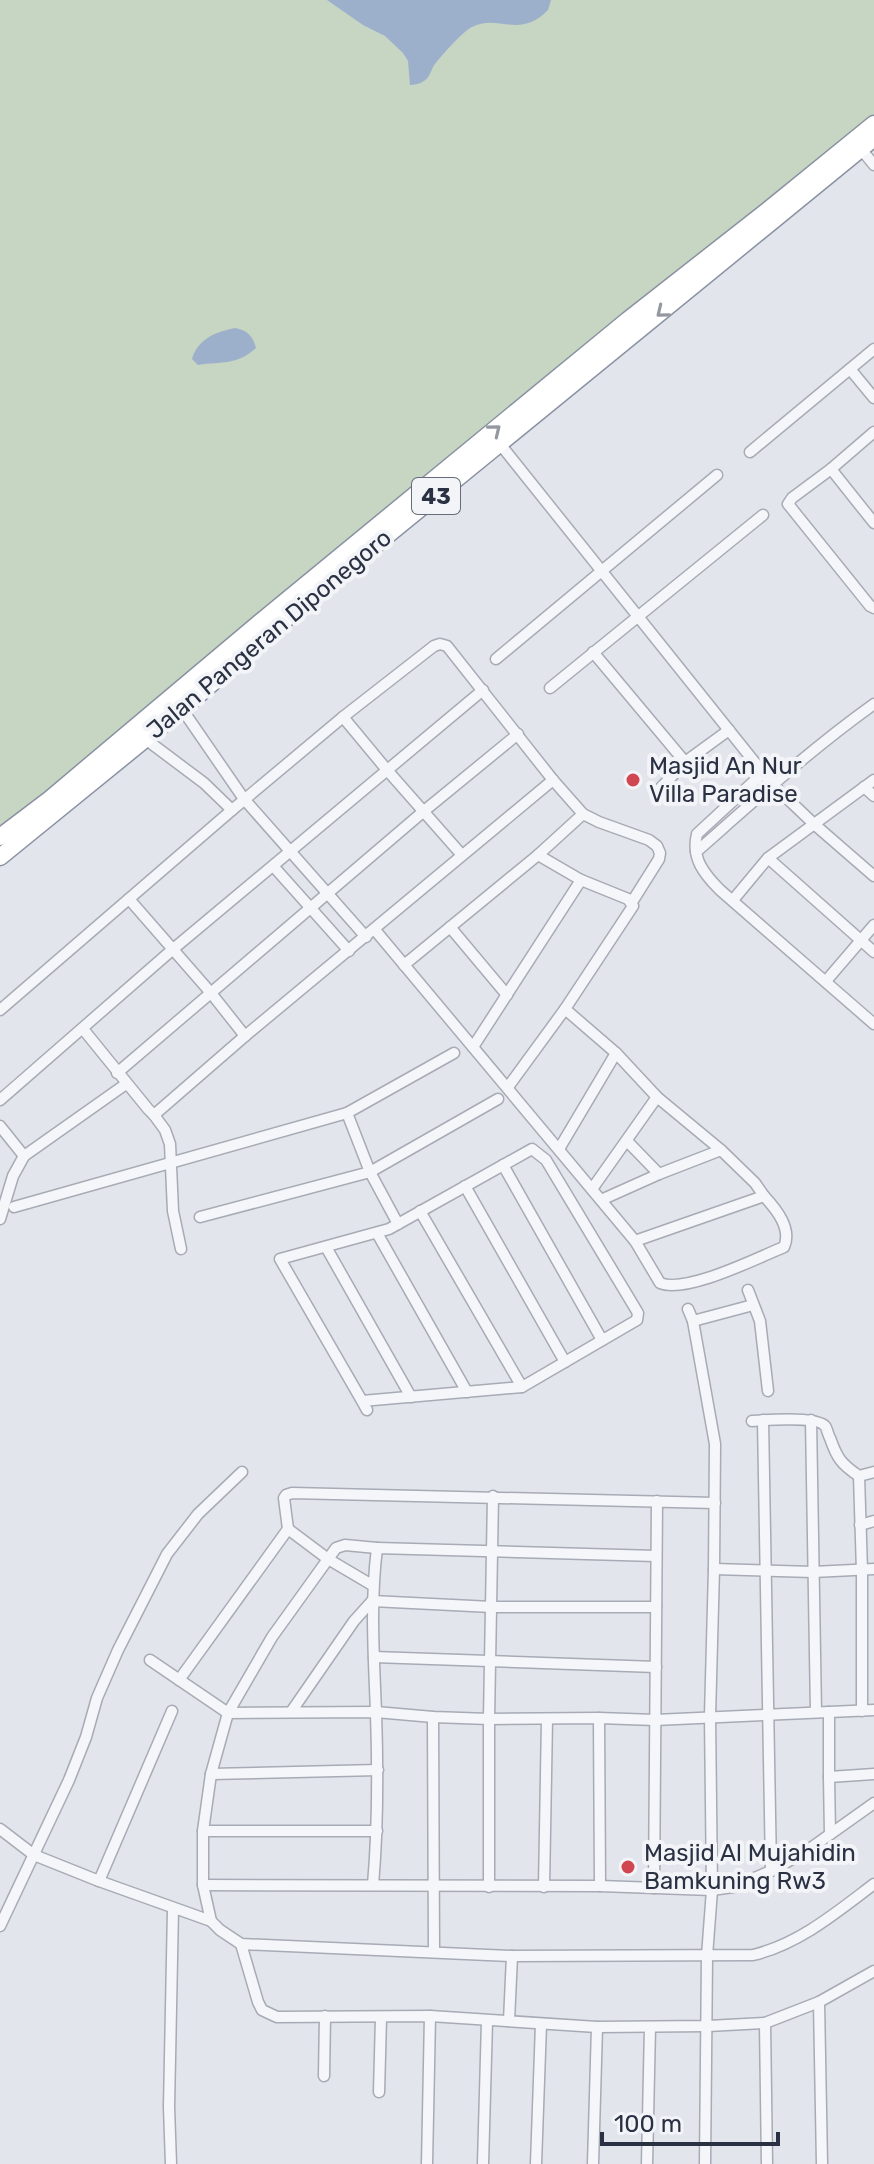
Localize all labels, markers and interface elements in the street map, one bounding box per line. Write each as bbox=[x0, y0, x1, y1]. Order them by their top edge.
one-way arrow bbox=[656, 302, 671, 316]
one-way arrow bbox=[486, 425, 500, 440]
road number: 43 bbox=[412, 478, 460, 514]
street label: Jalan Pangeran Diponegoro bbox=[141, 524, 397, 744]
place label: Masjid An Nur Villa Paradise bbox=[649, 752, 802, 808]
marker: Masjid An Nur Villa Paradise bbox=[624, 771, 642, 789]
place label: Masjid Al Mujahidin Bamkuning Rw3 bbox=[644, 1839, 856, 1895]
marker: Masjid Al Mujahidin Bamkuning Rw3 bbox=[619, 1858, 637, 1876]
scale bar bbox=[602, 2096, 778, 2146]
text: 100 m bbox=[614, 2110, 682, 2138]

